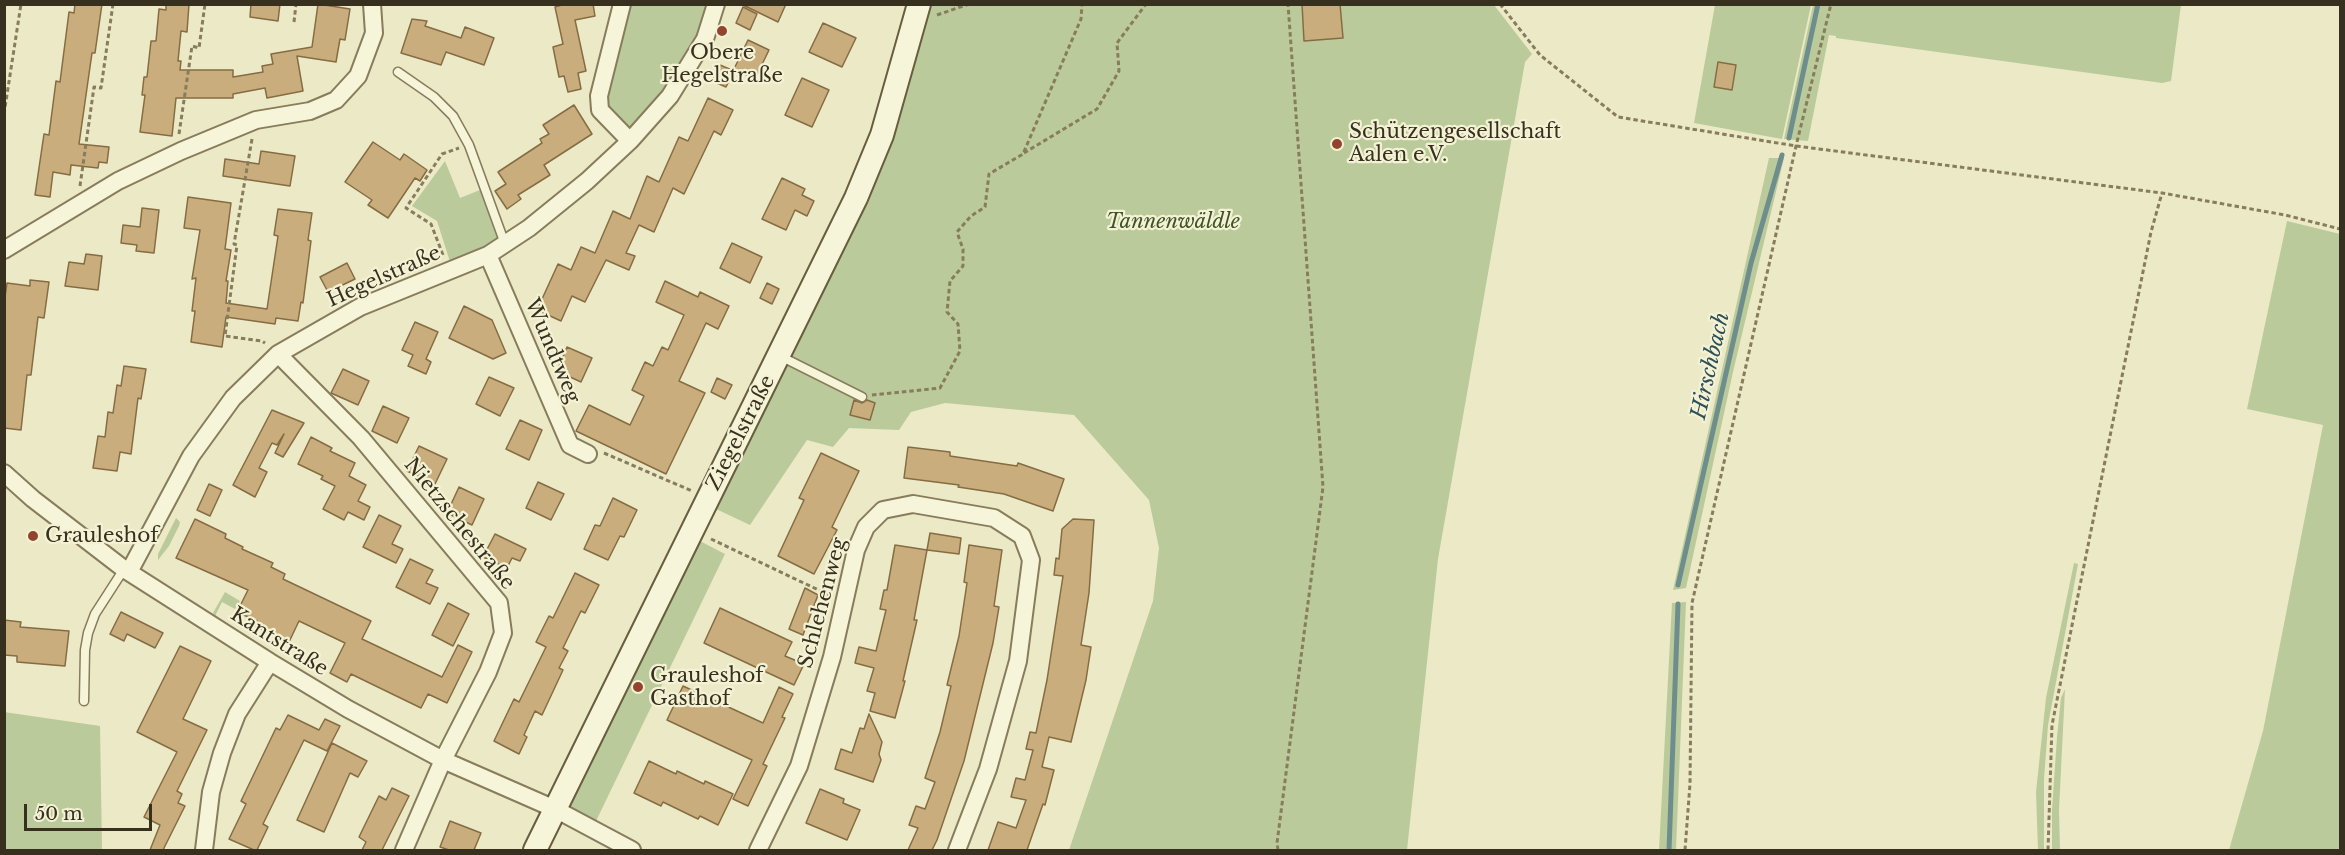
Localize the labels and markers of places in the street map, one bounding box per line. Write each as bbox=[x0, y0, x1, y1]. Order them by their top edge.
marker: Obere Hegelstraße bbox=[715, 24, 729, 38]
place label: Obere Hegelstraße bbox=[661, 41, 783, 88]
place label: Schützengesellschaft Aalen e.V. bbox=[1349, 120, 1561, 167]
marker: Schützengesellschaft Aalen e.V. bbox=[1330, 137, 1344, 151]
place label: Grauleshof bbox=[45, 524, 159, 548]
marker: Grauleshof bbox=[26, 529, 40, 543]
place label: Grauleshof Gasthof bbox=[650, 664, 764, 711]
marker: Grauleshof Gasthof bbox=[631, 680, 645, 694]

